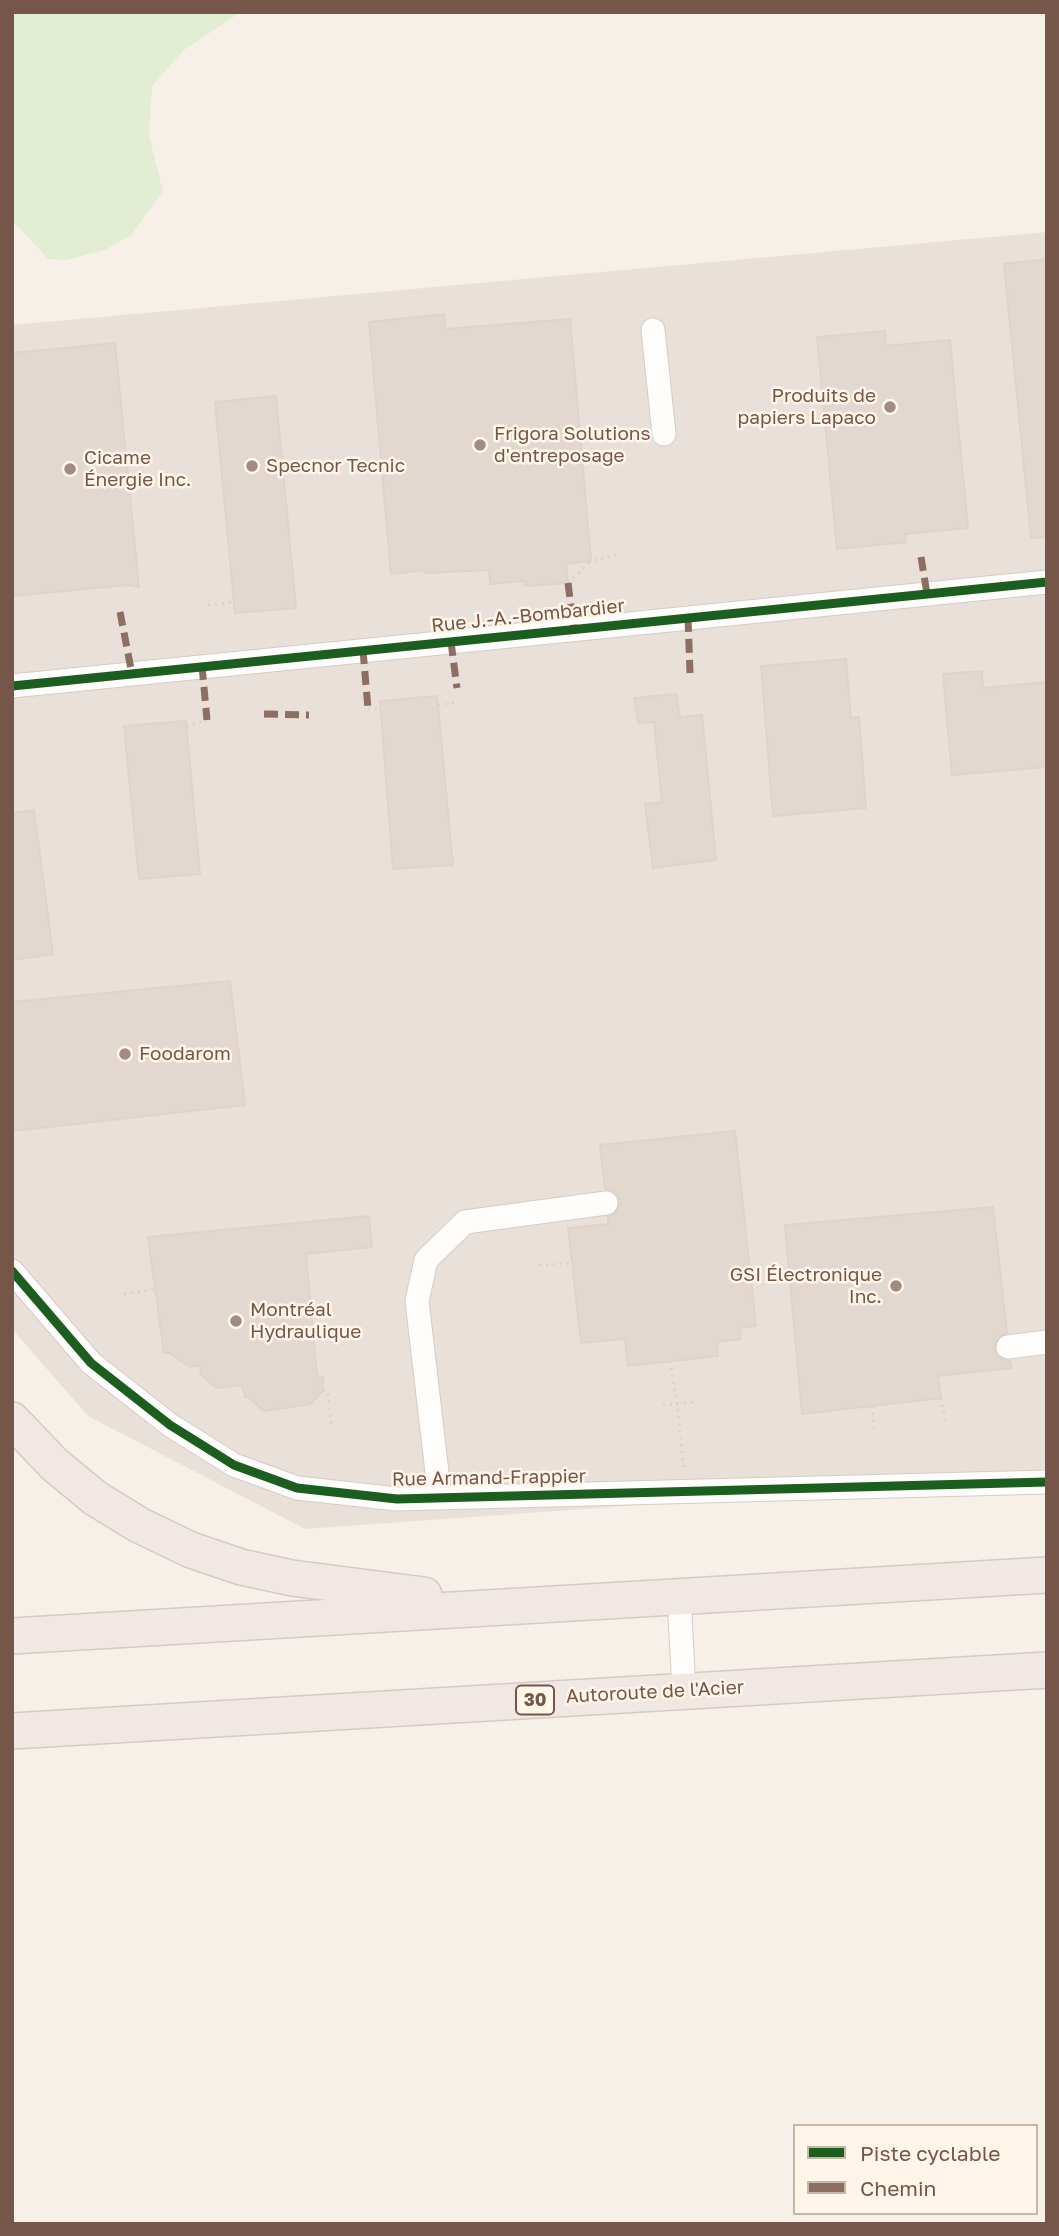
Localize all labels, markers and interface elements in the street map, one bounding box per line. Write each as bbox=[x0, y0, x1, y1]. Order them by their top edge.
place label: Produits de papiers Lapaco bbox=[738, 385, 876, 429]
marker: Produits de papiers Lapaco bbox=[882, 399, 898, 415]
place label: Frigora Solutions d'entreposage bbox=[494, 423, 651, 467]
marker: Frigora Solutions d'entreposage bbox=[472, 437, 488, 453]
place label: Cicame Énergie Inc. bbox=[84, 447, 191, 491]
place label: Specnor Tecnic bbox=[266, 455, 405, 477]
marker: Specnor Tecnic bbox=[244, 458, 260, 474]
marker: Cicame Énergie Inc. bbox=[62, 461, 78, 477]
street label: Rue J.-A.-Bombardier bbox=[430, 595, 626, 637]
place label: Foodarom bbox=[139, 1043, 231, 1065]
marker: Foodarom bbox=[117, 1046, 133, 1062]
place label: GSI Électronique Inc. bbox=[730, 1264, 882, 1308]
marker: GSI Électronique Inc. bbox=[888, 1278, 904, 1294]
place label: Montréal Hydraulique bbox=[250, 1299, 361, 1343]
marker: Montréal Hydraulique bbox=[228, 1313, 244, 1329]
street label: Rue Armand-Frappier bbox=[392, 1465, 586, 1491]
street label: Autoroute de l'Acier bbox=[565, 1676, 745, 1708]
road number: 30 bbox=[516, 1686, 554, 1714]
legend bbox=[793, 2124, 1038, 2215]
text: Piste cyclable bbox=[860, 2140, 1000, 2166]
text: Chemin bbox=[860, 2175, 937, 2201]

